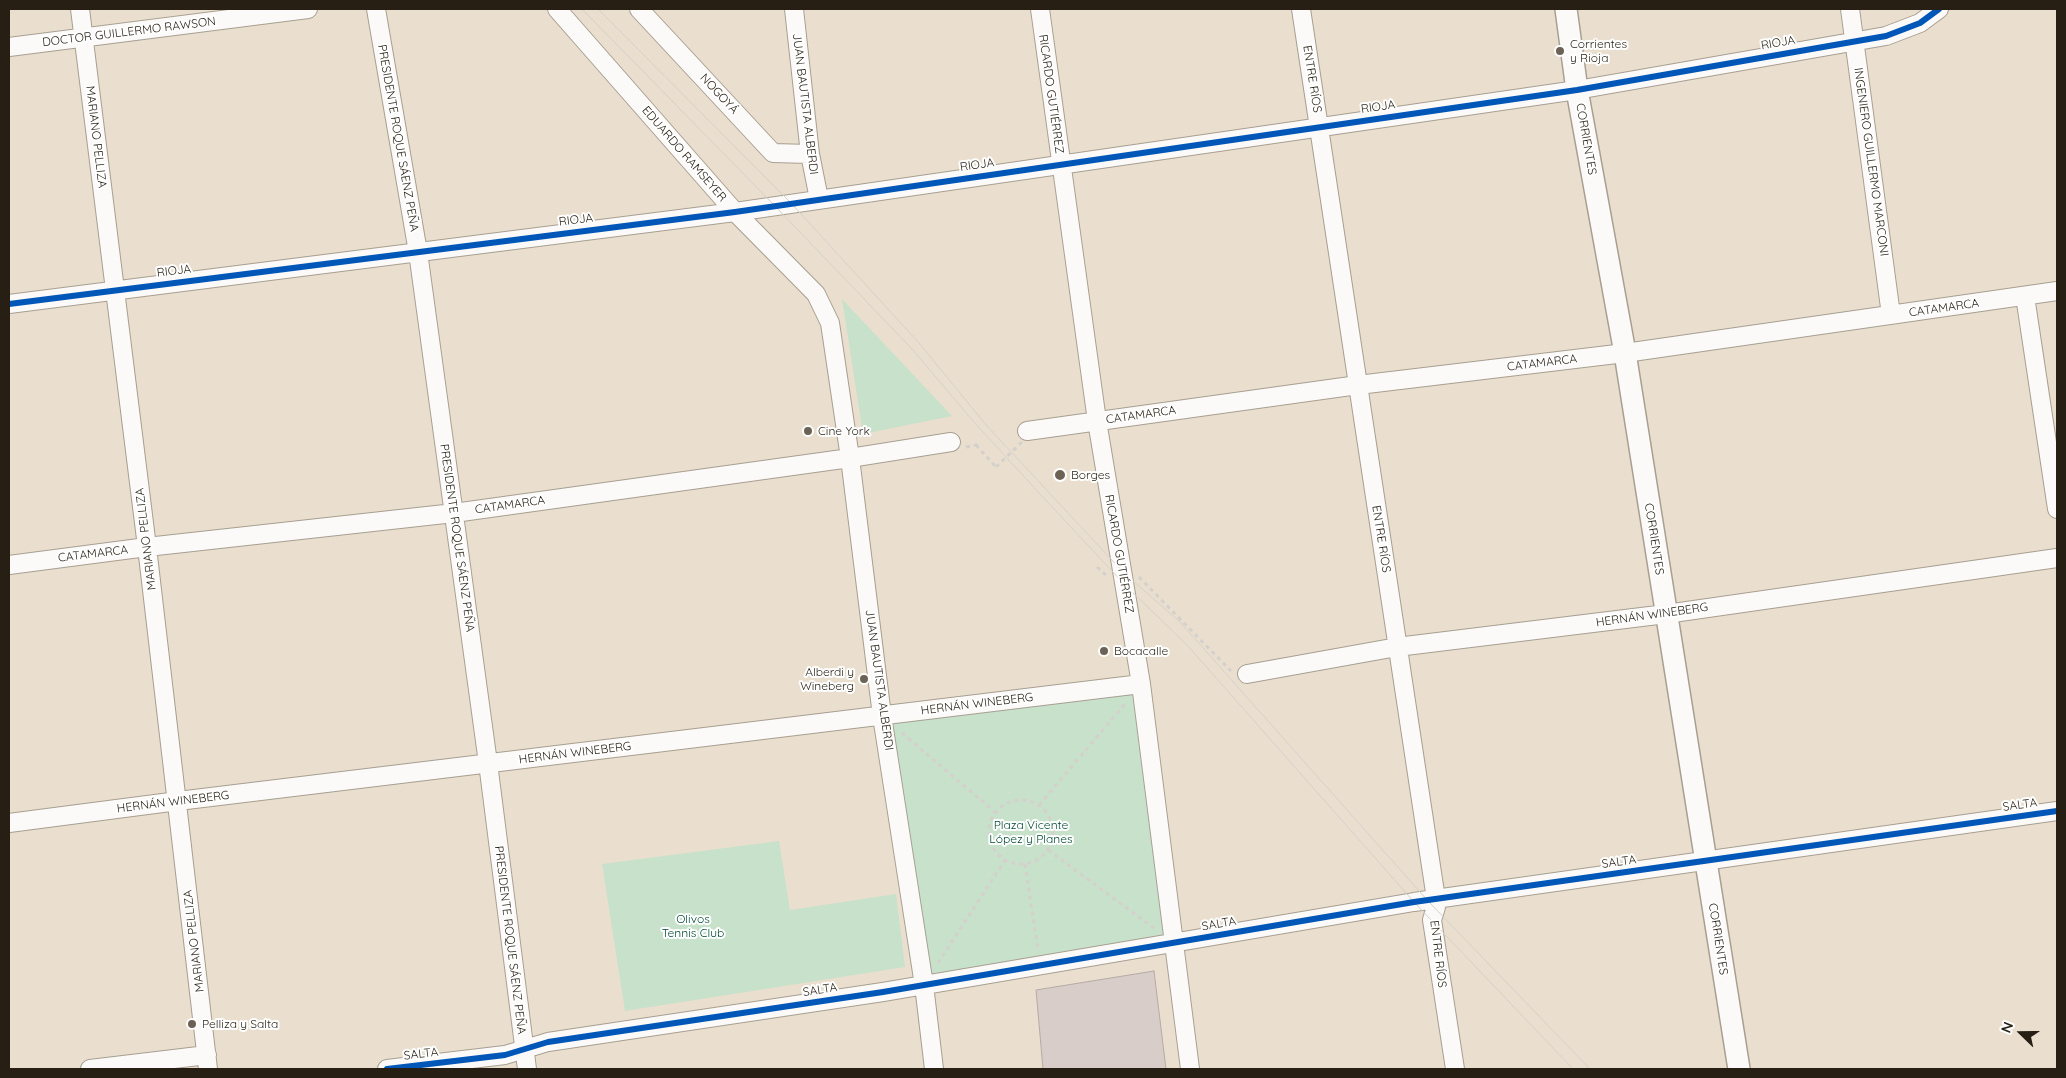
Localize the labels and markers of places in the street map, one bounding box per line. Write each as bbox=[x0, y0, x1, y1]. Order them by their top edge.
place label: Corrientes y Rioja bbox=[1570, 37, 1627, 65]
marker: Corrientes y Rioja bbox=[1554, 45, 1566, 57]
place label: Cine York bbox=[818, 424, 870, 438]
marker: Cine York bbox=[802, 425, 814, 437]
marker: Borges bbox=[1053, 468, 1067, 482]
place label: Borges bbox=[1071, 468, 1110, 482]
place label: Bocacalle bbox=[1114, 644, 1168, 658]
marker: Bocacalle bbox=[1098, 645, 1110, 657]
place label: Alberdi y Wineberg bbox=[800, 665, 854, 693]
marker: Alberdi y Wineberg bbox=[858, 673, 870, 685]
place label: Pelliza y Salta bbox=[202, 1017, 278, 1031]
marker: Pelliza y Salta bbox=[186, 1018, 198, 1030]

